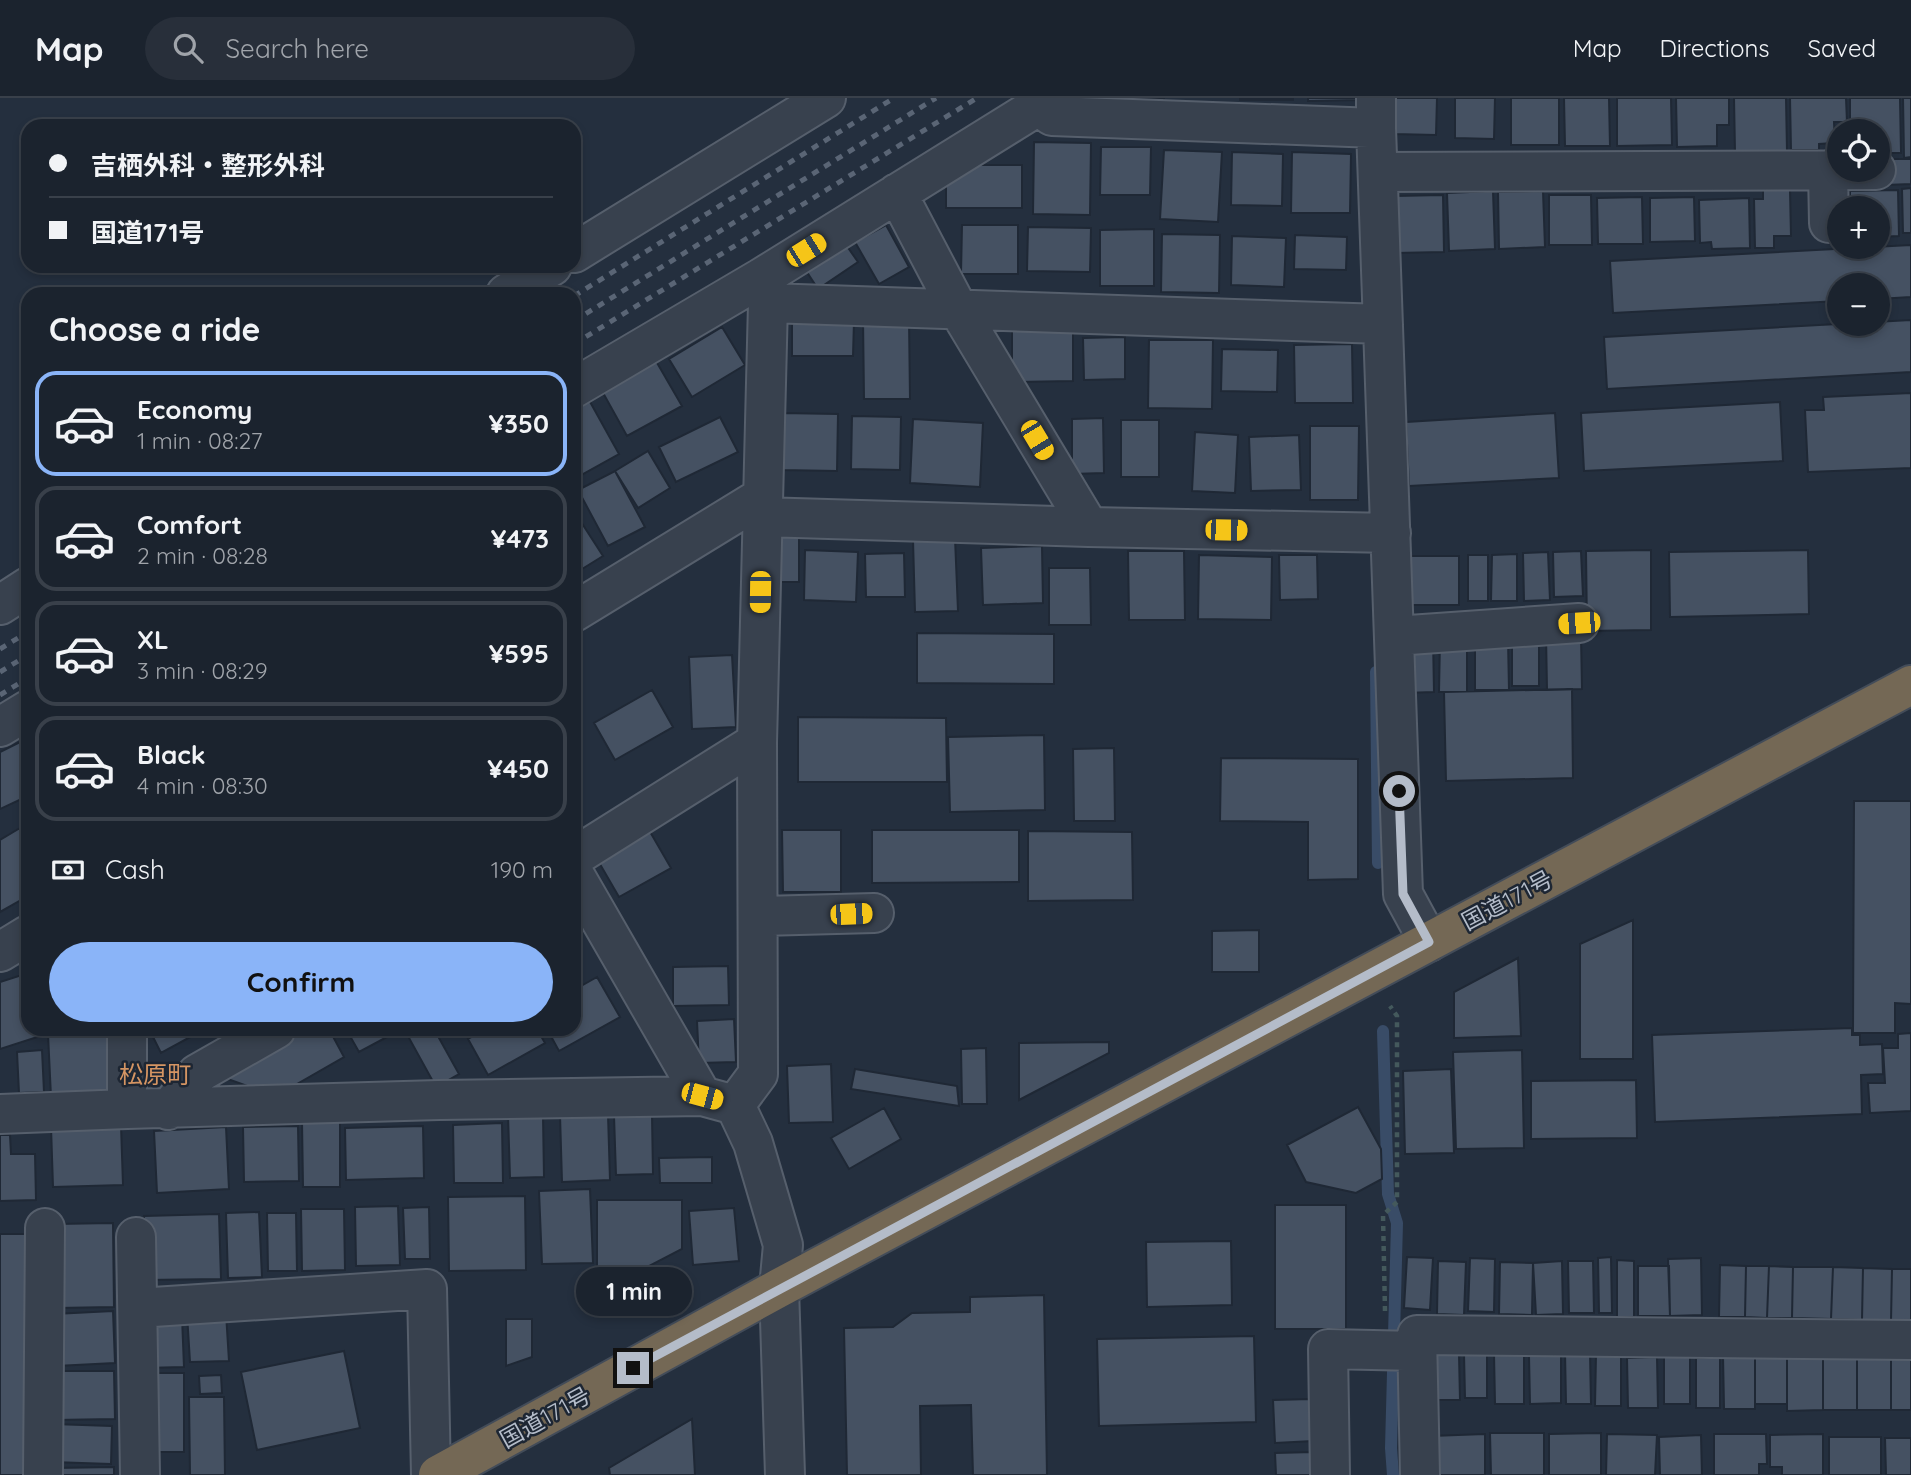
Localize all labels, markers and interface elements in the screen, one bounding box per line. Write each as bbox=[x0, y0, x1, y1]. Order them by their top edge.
search box bbox=[145, 17, 635, 80]
text: Map bbox=[35, 28, 103, 69]
icon: search bbox=[169, 29, 207, 67]
text: Search here bbox=[225, 32, 369, 65]
text: Map bbox=[1573, 33, 1622, 63]
text: Directions bbox=[1660, 33, 1770, 63]
text: Saved bbox=[1808, 33, 1876, 63]
map controls bbox=[1827, 119, 1890, 336]
button: locate bbox=[1827, 119, 1890, 182]
text: 吉栖外科・整形外科 bbox=[91, 149, 325, 182]
button: + bbox=[1827, 196, 1890, 259]
text: 国道171号 bbox=[91, 216, 205, 249]
car bbox=[783, 230, 830, 270]
button: − bbox=[1827, 273, 1890, 336]
text: Choose a ride bbox=[49, 309, 261, 349]
icon: car bbox=[53, 392, 116, 455]
text: Economy bbox=[137, 393, 252, 426]
text: ¥350 bbox=[489, 407, 549, 440]
car bbox=[1018, 417, 1057, 463]
text: 1 min · 08:27 bbox=[137, 426, 263, 455]
icon: car bbox=[53, 507, 116, 570]
text: Comfort bbox=[137, 508, 242, 541]
car bbox=[1205, 519, 1248, 541]
text: ¥473 bbox=[491, 522, 549, 555]
text: 2 min · 08:28 bbox=[137, 541, 268, 570]
car bbox=[750, 571, 771, 613]
car bbox=[1558, 611, 1601, 635]
icon: car bbox=[53, 622, 116, 685]
text: XL bbox=[137, 623, 169, 656]
text: ¥595 bbox=[489, 637, 549, 670]
text: 3 min · 08:29 bbox=[137, 656, 268, 685]
icon: car bbox=[53, 737, 116, 800]
text: Black bbox=[137, 738, 206, 771]
text: ¥450 bbox=[487, 752, 549, 785]
text: 4 min · 08:30 bbox=[137, 771, 268, 800]
route start bbox=[1383, 775, 1415, 807]
icon: cash bbox=[49, 851, 87, 889]
text: Cash bbox=[105, 853, 165, 886]
text: 190 m bbox=[491, 855, 553, 884]
street label: 国道171号 bbox=[1457, 864, 1557, 936]
car bbox=[830, 903, 873, 925]
button: Confirm bbox=[49, 942, 553, 1022]
district label: 松原町 bbox=[119, 1059, 191, 1089]
car bbox=[679, 1080, 726, 1112]
callout: 1 min bbox=[575, 1266, 691, 1316]
text: 1 min bbox=[606, 1277, 662, 1306]
route end bbox=[617, 1352, 649, 1384]
street label: 国道171号 bbox=[495, 1380, 595, 1454]

